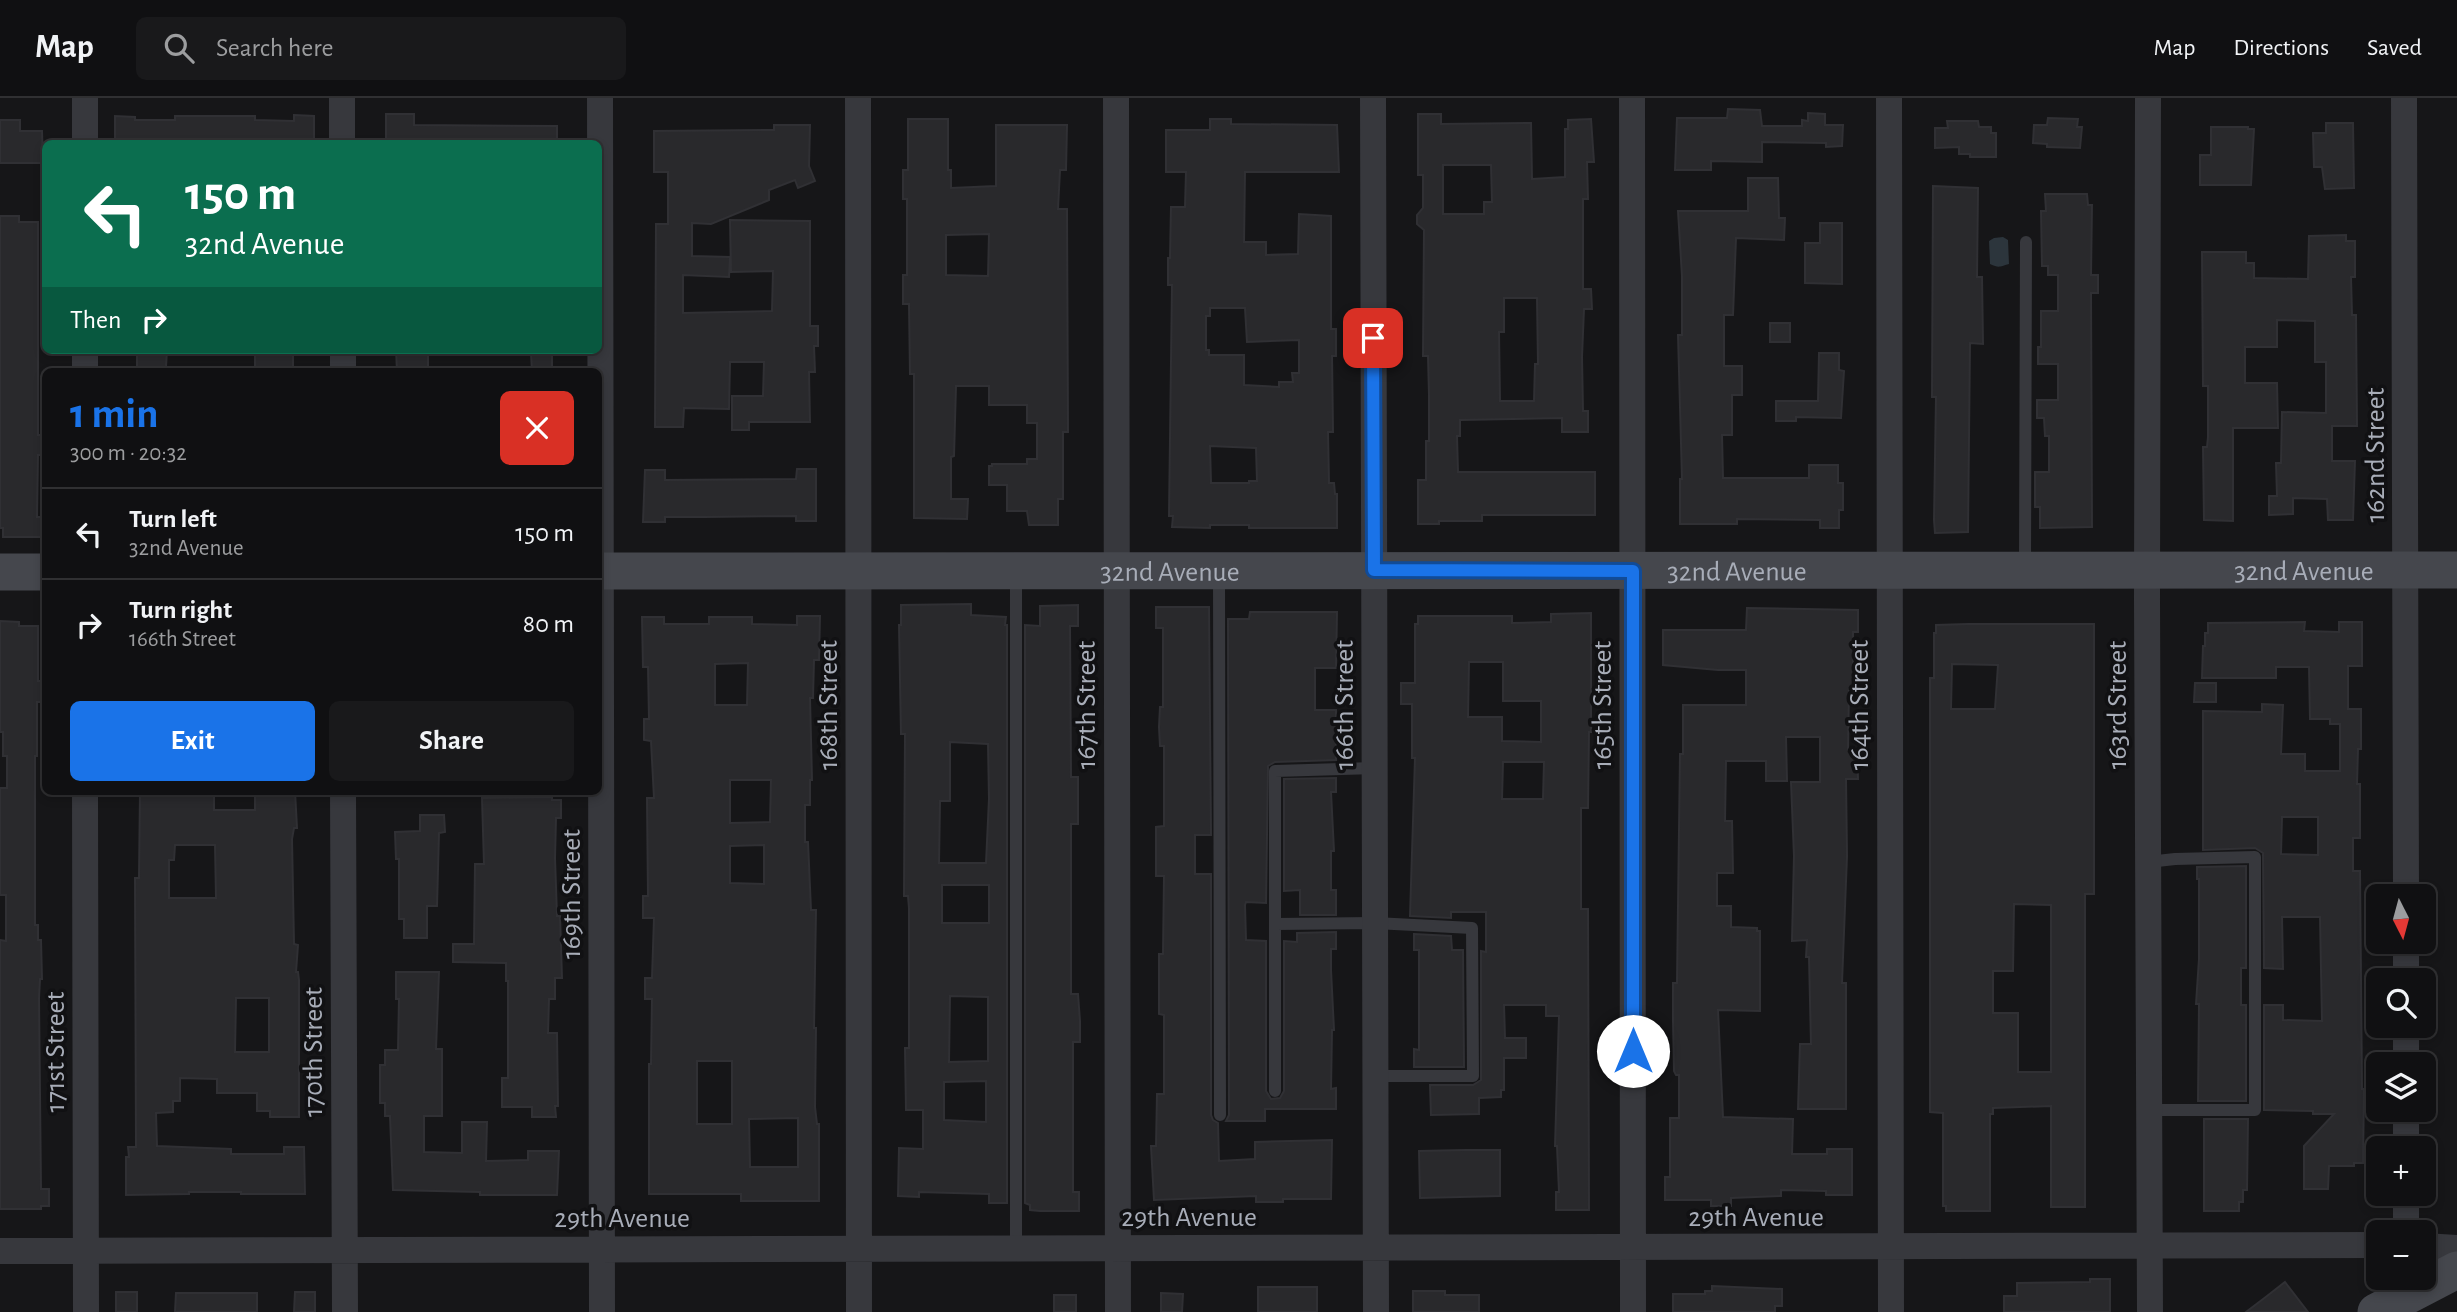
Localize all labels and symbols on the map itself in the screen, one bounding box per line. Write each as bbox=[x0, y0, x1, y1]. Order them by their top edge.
pin bbox=[1343, 308, 1403, 368]
street label: 162nd Street bbox=[2362, 387, 2390, 523]
street label: 32nd Avenue bbox=[1667, 558, 1807, 586]
street label: 32nd Avenue bbox=[2234, 558, 2374, 586]
street label: 32nd Avenue bbox=[1100, 559, 1240, 587]
street label: 168th Street bbox=[815, 640, 843, 770]
street label: 166th Street bbox=[1331, 640, 1359, 770]
street label: 164th Street bbox=[1846, 640, 1874, 770]
street label: 167th Street bbox=[1073, 641, 1101, 769]
street label: 165th Street bbox=[1589, 641, 1617, 769]
street label: 163rd Street bbox=[2104, 641, 2132, 769]
street label: 169th Street bbox=[558, 829, 586, 959]
north arrow bbox=[2366, 884, 2436, 954]
street label: 170th Street bbox=[300, 987, 328, 1117]
street label: 171st Street bbox=[42, 992, 70, 1112]
position arrow bbox=[1596, 1014, 1670, 1088]
street label: 29th Avenue bbox=[1121, 1204, 1257, 1232]
street label: 29th Avenue bbox=[1688, 1204, 1824, 1232]
street label: 29th Avenue bbox=[554, 1205, 690, 1233]

